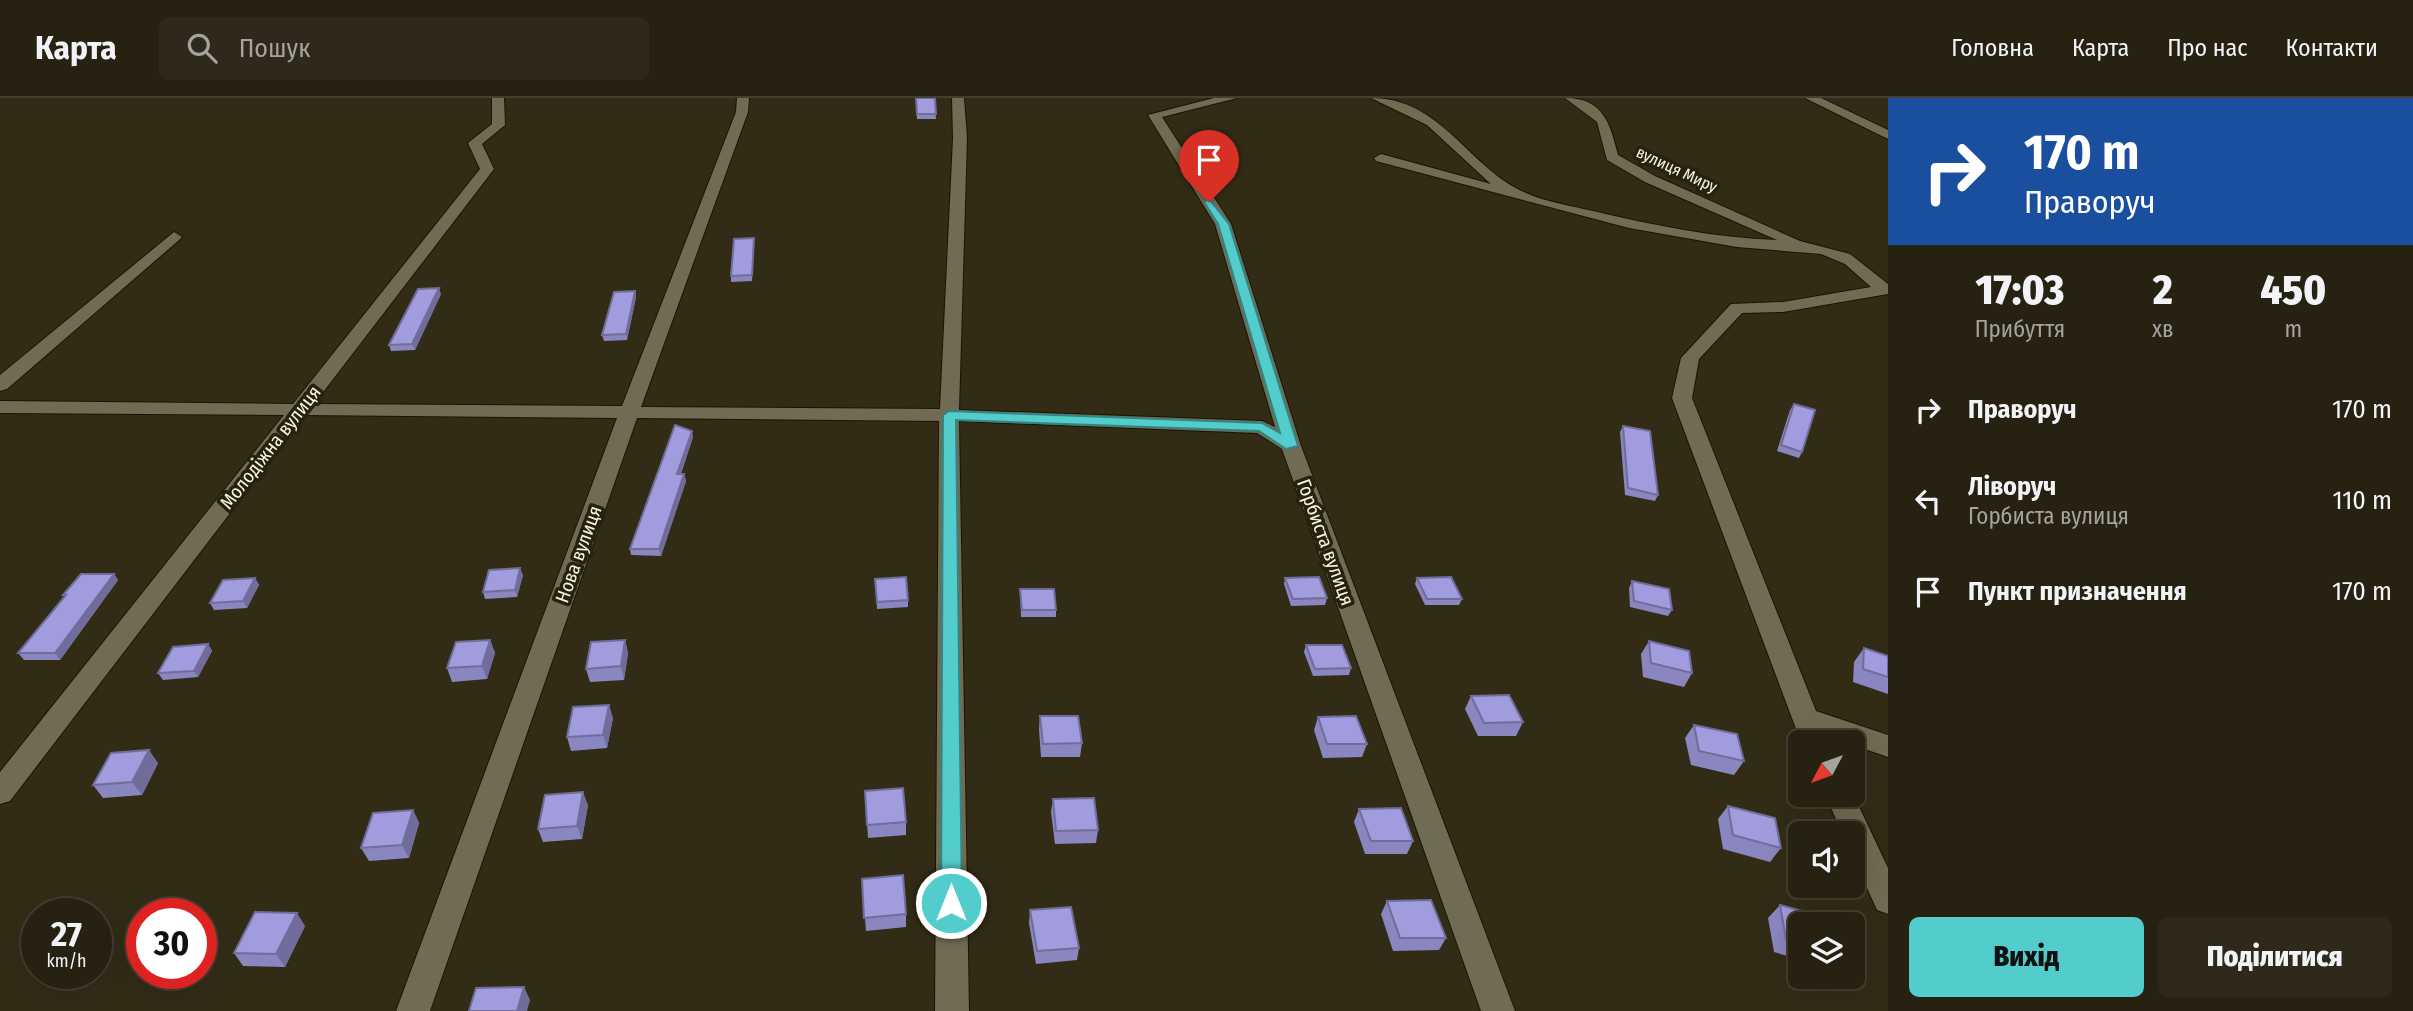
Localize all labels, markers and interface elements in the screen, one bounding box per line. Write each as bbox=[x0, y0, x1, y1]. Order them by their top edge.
search box bbox=[159, 17, 649, 80]
text: Карта bbox=[35, 28, 117, 68]
icon: search bbox=[183, 29, 221, 67]
text: Пошук bbox=[239, 33, 310, 64]
text: Головна bbox=[1951, 34, 2034, 62]
text: Карта bbox=[2072, 34, 2129, 62]
text: Про нас bbox=[2167, 34, 2248, 62]
text: Контакти bbox=[2286, 34, 2378, 62]
text: 170 m bbox=[2024, 123, 2140, 182]
icon: right bbox=[1909, 126, 2000, 217]
pin bbox=[1179, 130, 1239, 202]
icon: arrive bbox=[1190, 141, 1228, 179]
street label: вулиця Миру bbox=[1633, 142, 1721, 197]
text: Праворуч bbox=[2024, 183, 2156, 221]
text: 17:03 bbox=[1975, 265, 2065, 315]
text: 2 bbox=[2153, 265, 2173, 315]
text: 450 bbox=[2260, 265, 2326, 315]
text: Прибуття bbox=[1975, 315, 2065, 343]
text: хв bbox=[2152, 315, 2174, 343]
text: m bbox=[2284, 315, 2302, 343]
street label: Молодіжна вулиця bbox=[215, 381, 326, 514]
icon: right bbox=[1909, 391, 1947, 429]
text: Праворуч bbox=[1968, 394, 2077, 425]
text: 170 m bbox=[2332, 394, 2392, 425]
text: Ліворуч bbox=[1968, 471, 2056, 502]
street label: Горбиста вулиця bbox=[1292, 476, 1359, 609]
icon: left bbox=[1909, 482, 1947, 520]
text: 110 m bbox=[2332, 485, 2392, 516]
street label: Нова вулиця bbox=[550, 502, 607, 606]
text: Горбиста вулиця bbox=[1968, 502, 2129, 530]
icon: arrive bbox=[1909, 573, 1947, 611]
text: Пункт призначення bbox=[1968, 576, 2187, 607]
text: 170 m bbox=[2332, 576, 2392, 607]
north arrow bbox=[1788, 730, 1866, 807]
map controls bbox=[1788, 730, 1865, 989]
button: sound bbox=[1788, 821, 1865, 898]
position arrow bbox=[914, 866, 988, 940]
speed limit sign: 30 bbox=[126, 898, 217, 989]
button: layers bbox=[1788, 912, 1865, 989]
text: 27 bbox=[51, 913, 82, 955]
button: Вихід bbox=[1909, 917, 2144, 997]
button: Поділитися bbox=[2158, 917, 2392, 997]
text: km/h bbox=[46, 950, 87, 972]

